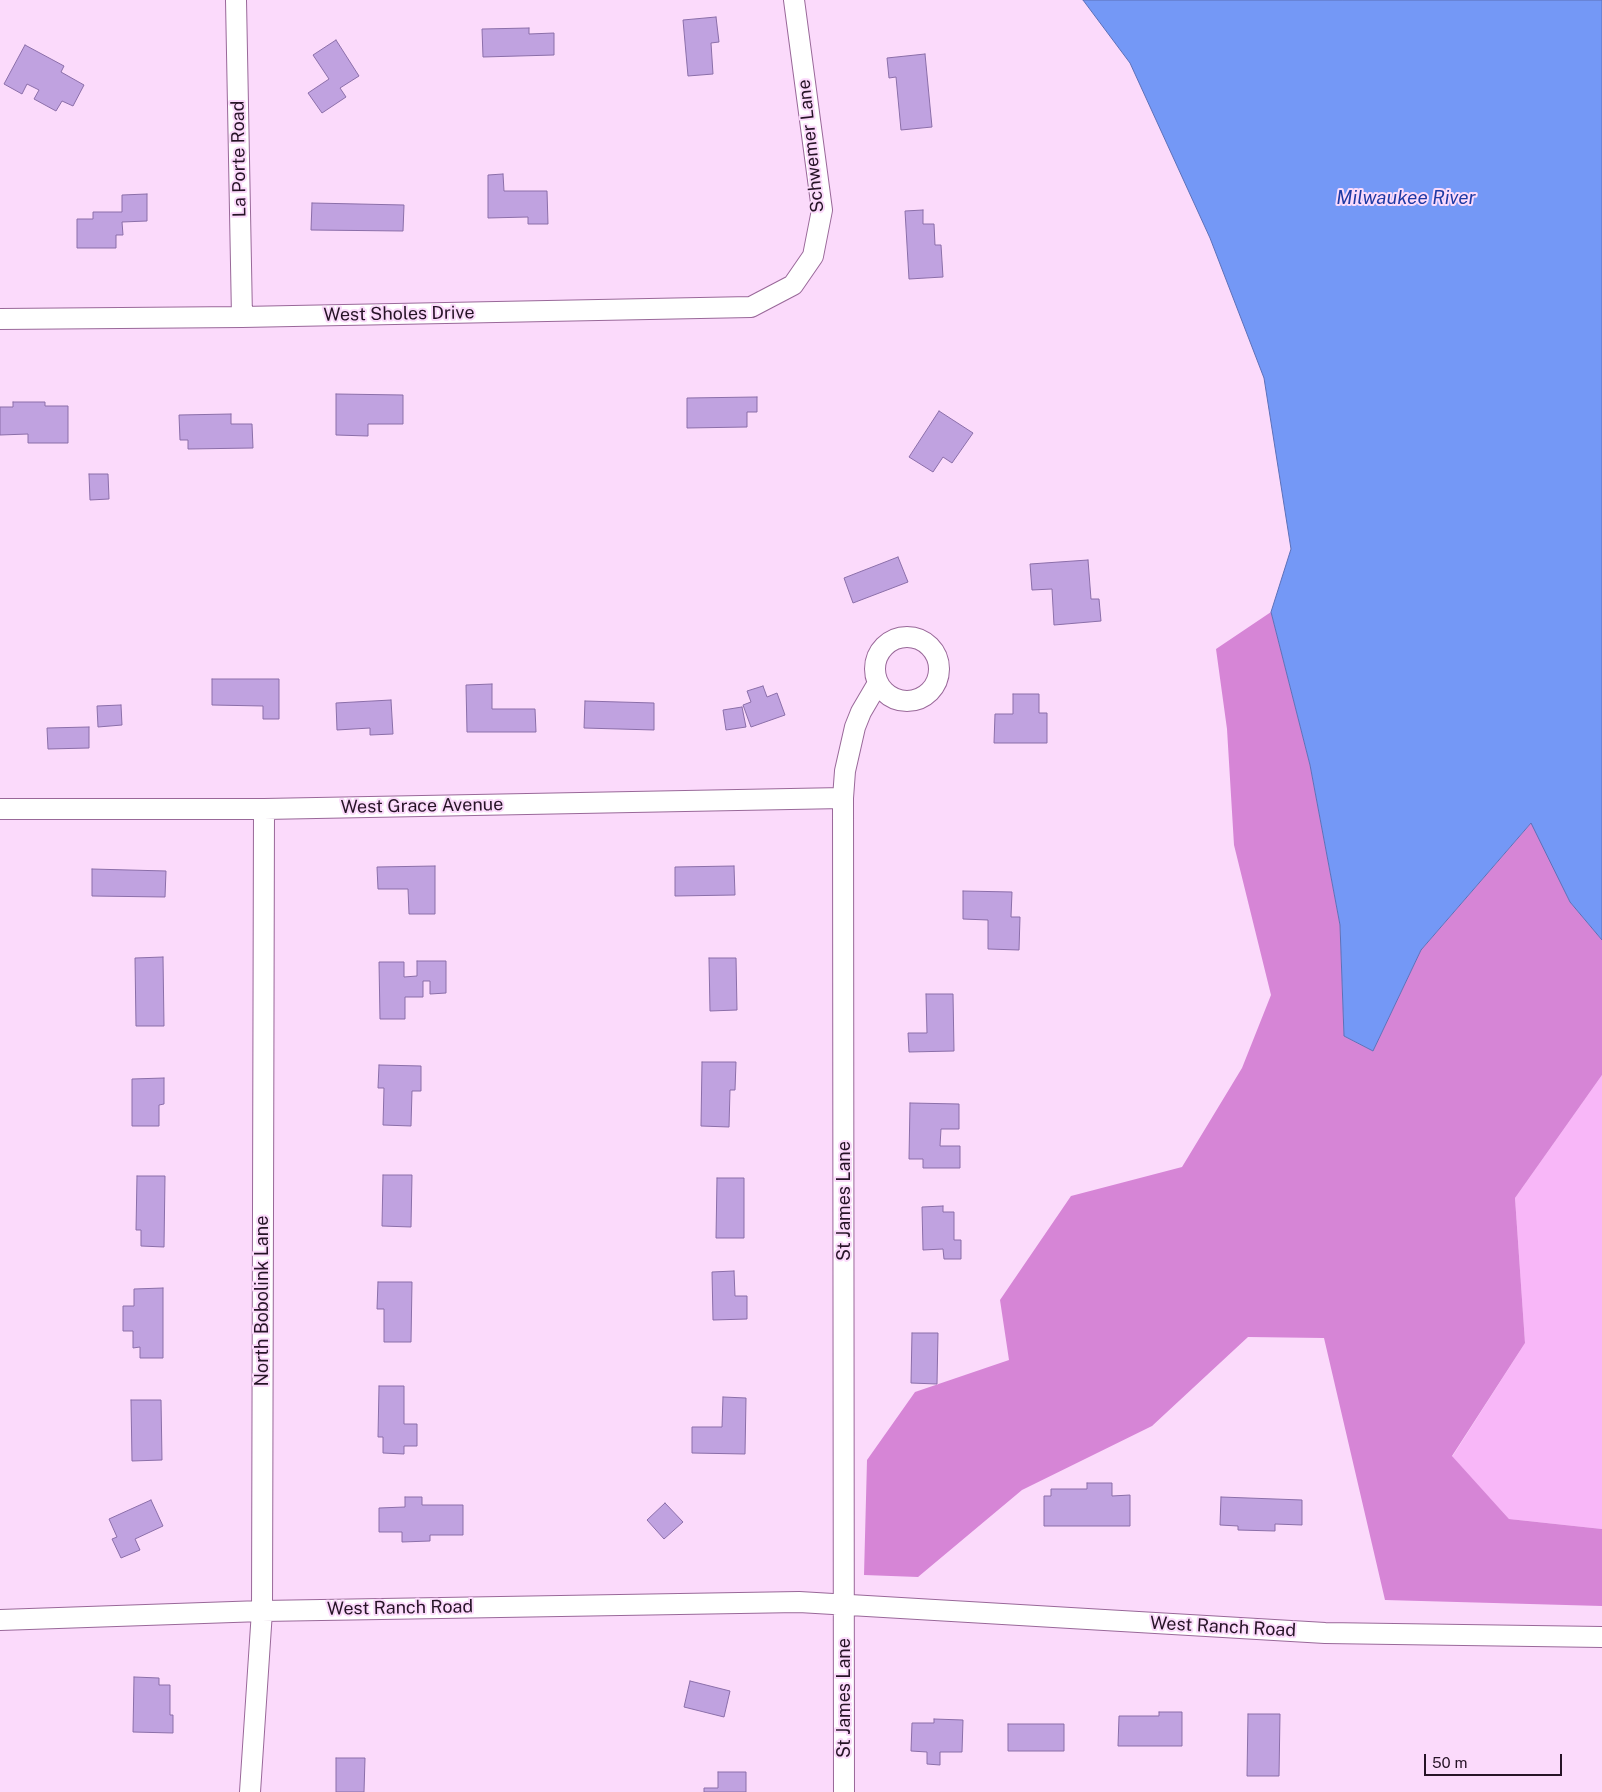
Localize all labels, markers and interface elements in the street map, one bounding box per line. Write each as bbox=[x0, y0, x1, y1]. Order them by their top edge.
street label: Schwemer Lane bbox=[793, 78, 829, 214]
street label: La Porte Road bbox=[227, 100, 251, 218]
water label: Milwaukee River bbox=[1336, 187, 1476, 209]
street label: West Sholes Drive bbox=[323, 302, 475, 326]
street label: West Grace Avenue bbox=[340, 794, 504, 818]
street label: St James Lane bbox=[833, 1141, 855, 1261]
street label: North Bobolink Lane bbox=[251, 1216, 273, 1386]
street label: West Ranch Road bbox=[327, 1596, 473, 1620]
street label: West Ranch Road bbox=[1149, 1612, 1297, 1642]
street label: St James Lane bbox=[833, 1638, 855, 1758]
scale bar bbox=[1427, 1744, 1564, 1776]
text: 50 m bbox=[1432, 1754, 1467, 1771]

